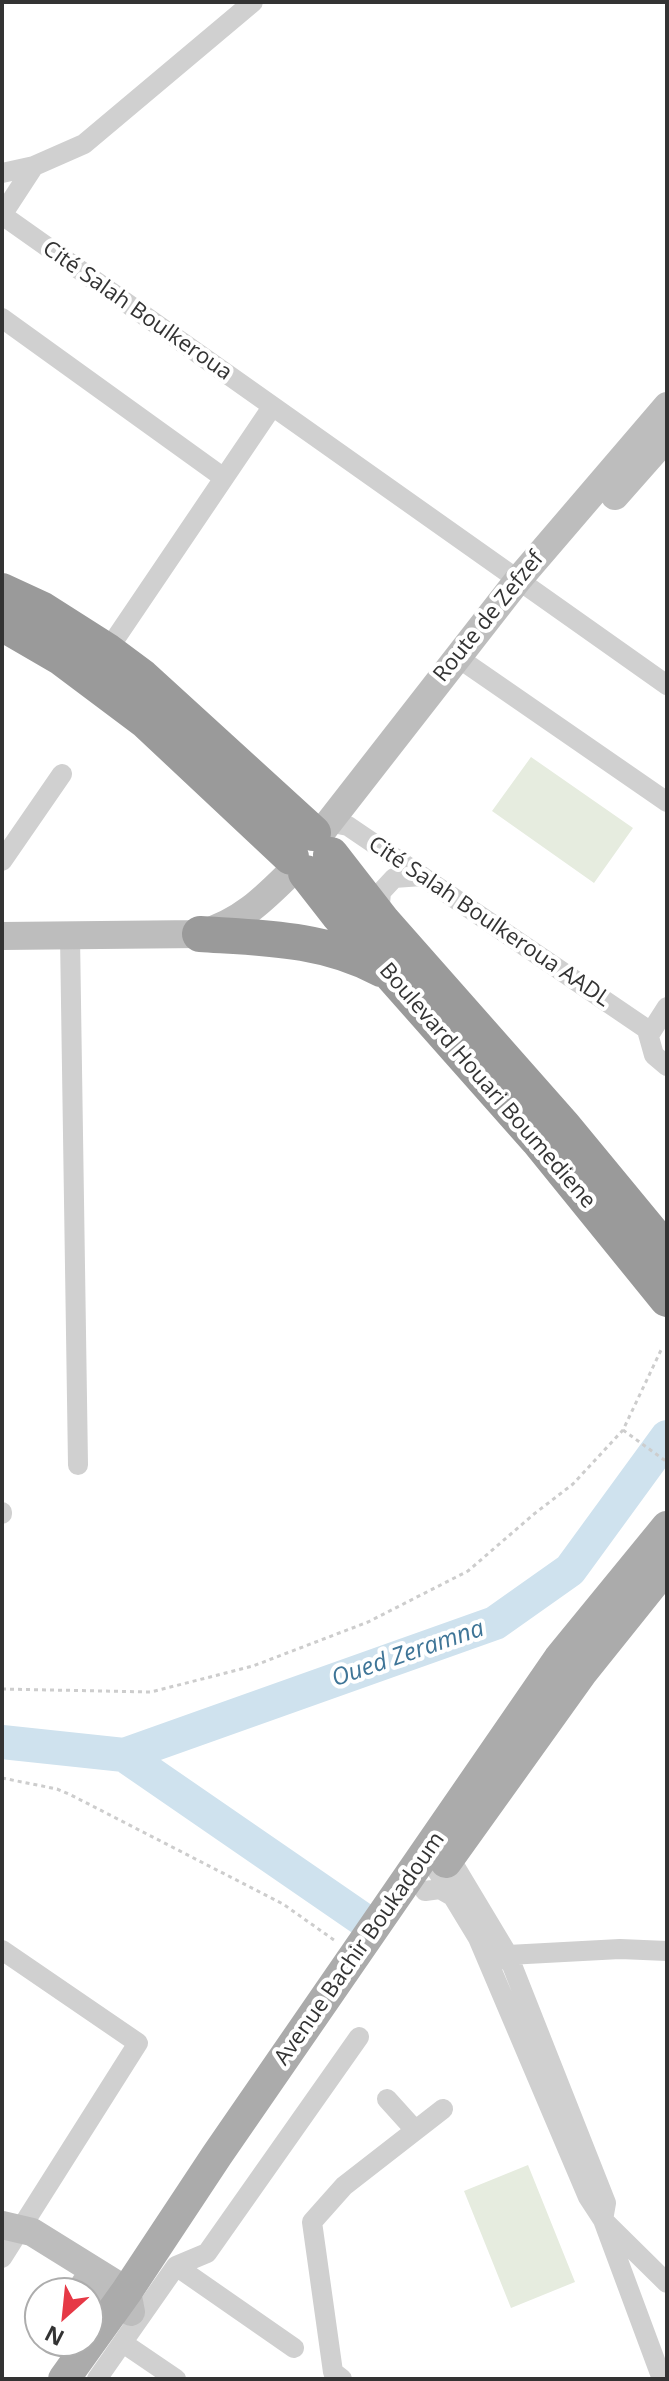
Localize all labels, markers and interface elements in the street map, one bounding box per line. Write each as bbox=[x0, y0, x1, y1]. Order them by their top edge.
street label: Cité Salah Boulkeroua bbox=[37, 236, 237, 386]
street label: Route de Zefzef bbox=[428, 546, 550, 688]
street label: Cité Salah Boulkeroua AADL bbox=[363, 831, 615, 1013]
street label: Boulevard Houari Boumediene bbox=[373, 958, 601, 1214]
water label: Oued Zeramna bbox=[328, 1614, 488, 1694]
street label: Avenue Bachir Boukadoum bbox=[269, 1827, 451, 2071]
north arrow bbox=[24, 2277, 104, 2357]
text: N bbox=[39, 2319, 69, 2354]

